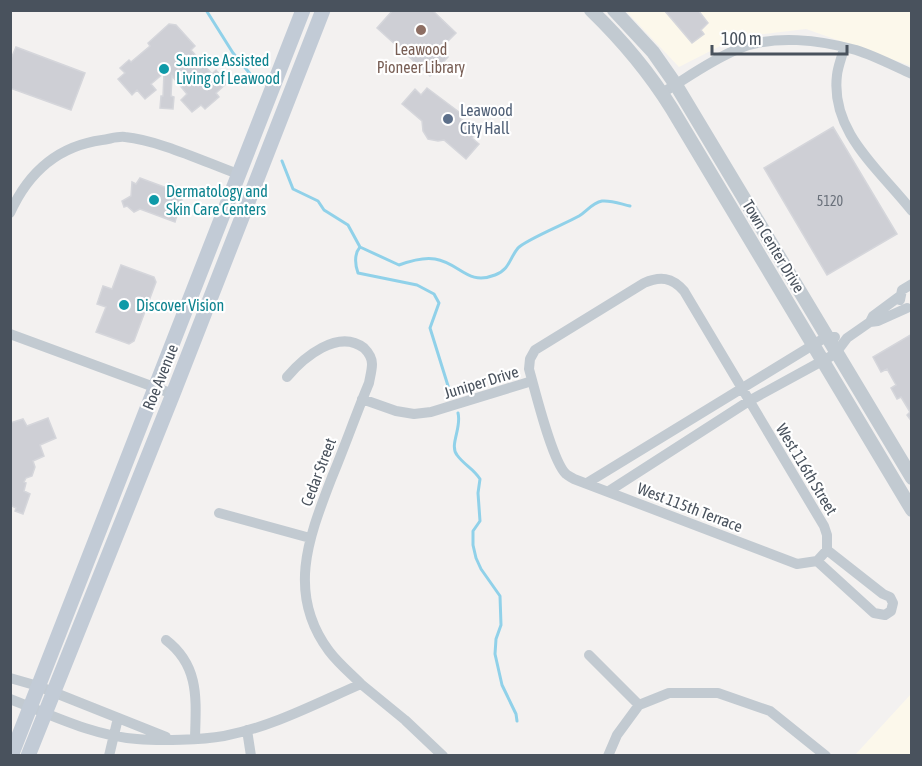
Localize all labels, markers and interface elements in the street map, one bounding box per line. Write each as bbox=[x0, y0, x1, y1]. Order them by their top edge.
scale bar bbox=[712, 18, 847, 56]
marker: Leawood Pioneer Library bbox=[414, 23, 428, 37]
text: 100 m bbox=[721, 28, 762, 49]
place label: Leawood Pioneer Library bbox=[377, 40, 466, 77]
place label: Sunrise Assisted Living of Leawood bbox=[176, 51, 280, 88]
marker: Sunrise Assisted Living of Leawood bbox=[157, 62, 171, 76]
place label: Leawood City Hall bbox=[460, 101, 513, 138]
marker: Leawood City Hall bbox=[441, 112, 455, 126]
place label: Dermatology and Skin Care Centers bbox=[166, 182, 268, 218]
marker: Dermatology and Skin Care Centers bbox=[147, 193, 161, 207]
house number: 5120 bbox=[817, 193, 844, 209]
street label: Town Center Drive bbox=[739, 196, 809, 296]
place label: Discover Vision bbox=[136, 296, 224, 314]
marker: Discover Vision bbox=[117, 298, 131, 312]
street label: Roe Avenue bbox=[139, 342, 181, 412]
street label: Juniper Drive bbox=[441, 362, 521, 403]
street label: West 116th Street bbox=[773, 420, 841, 518]
street label: Cedar Street bbox=[297, 435, 339, 509]
street label: West 115th Terrace bbox=[635, 479, 745, 535]

